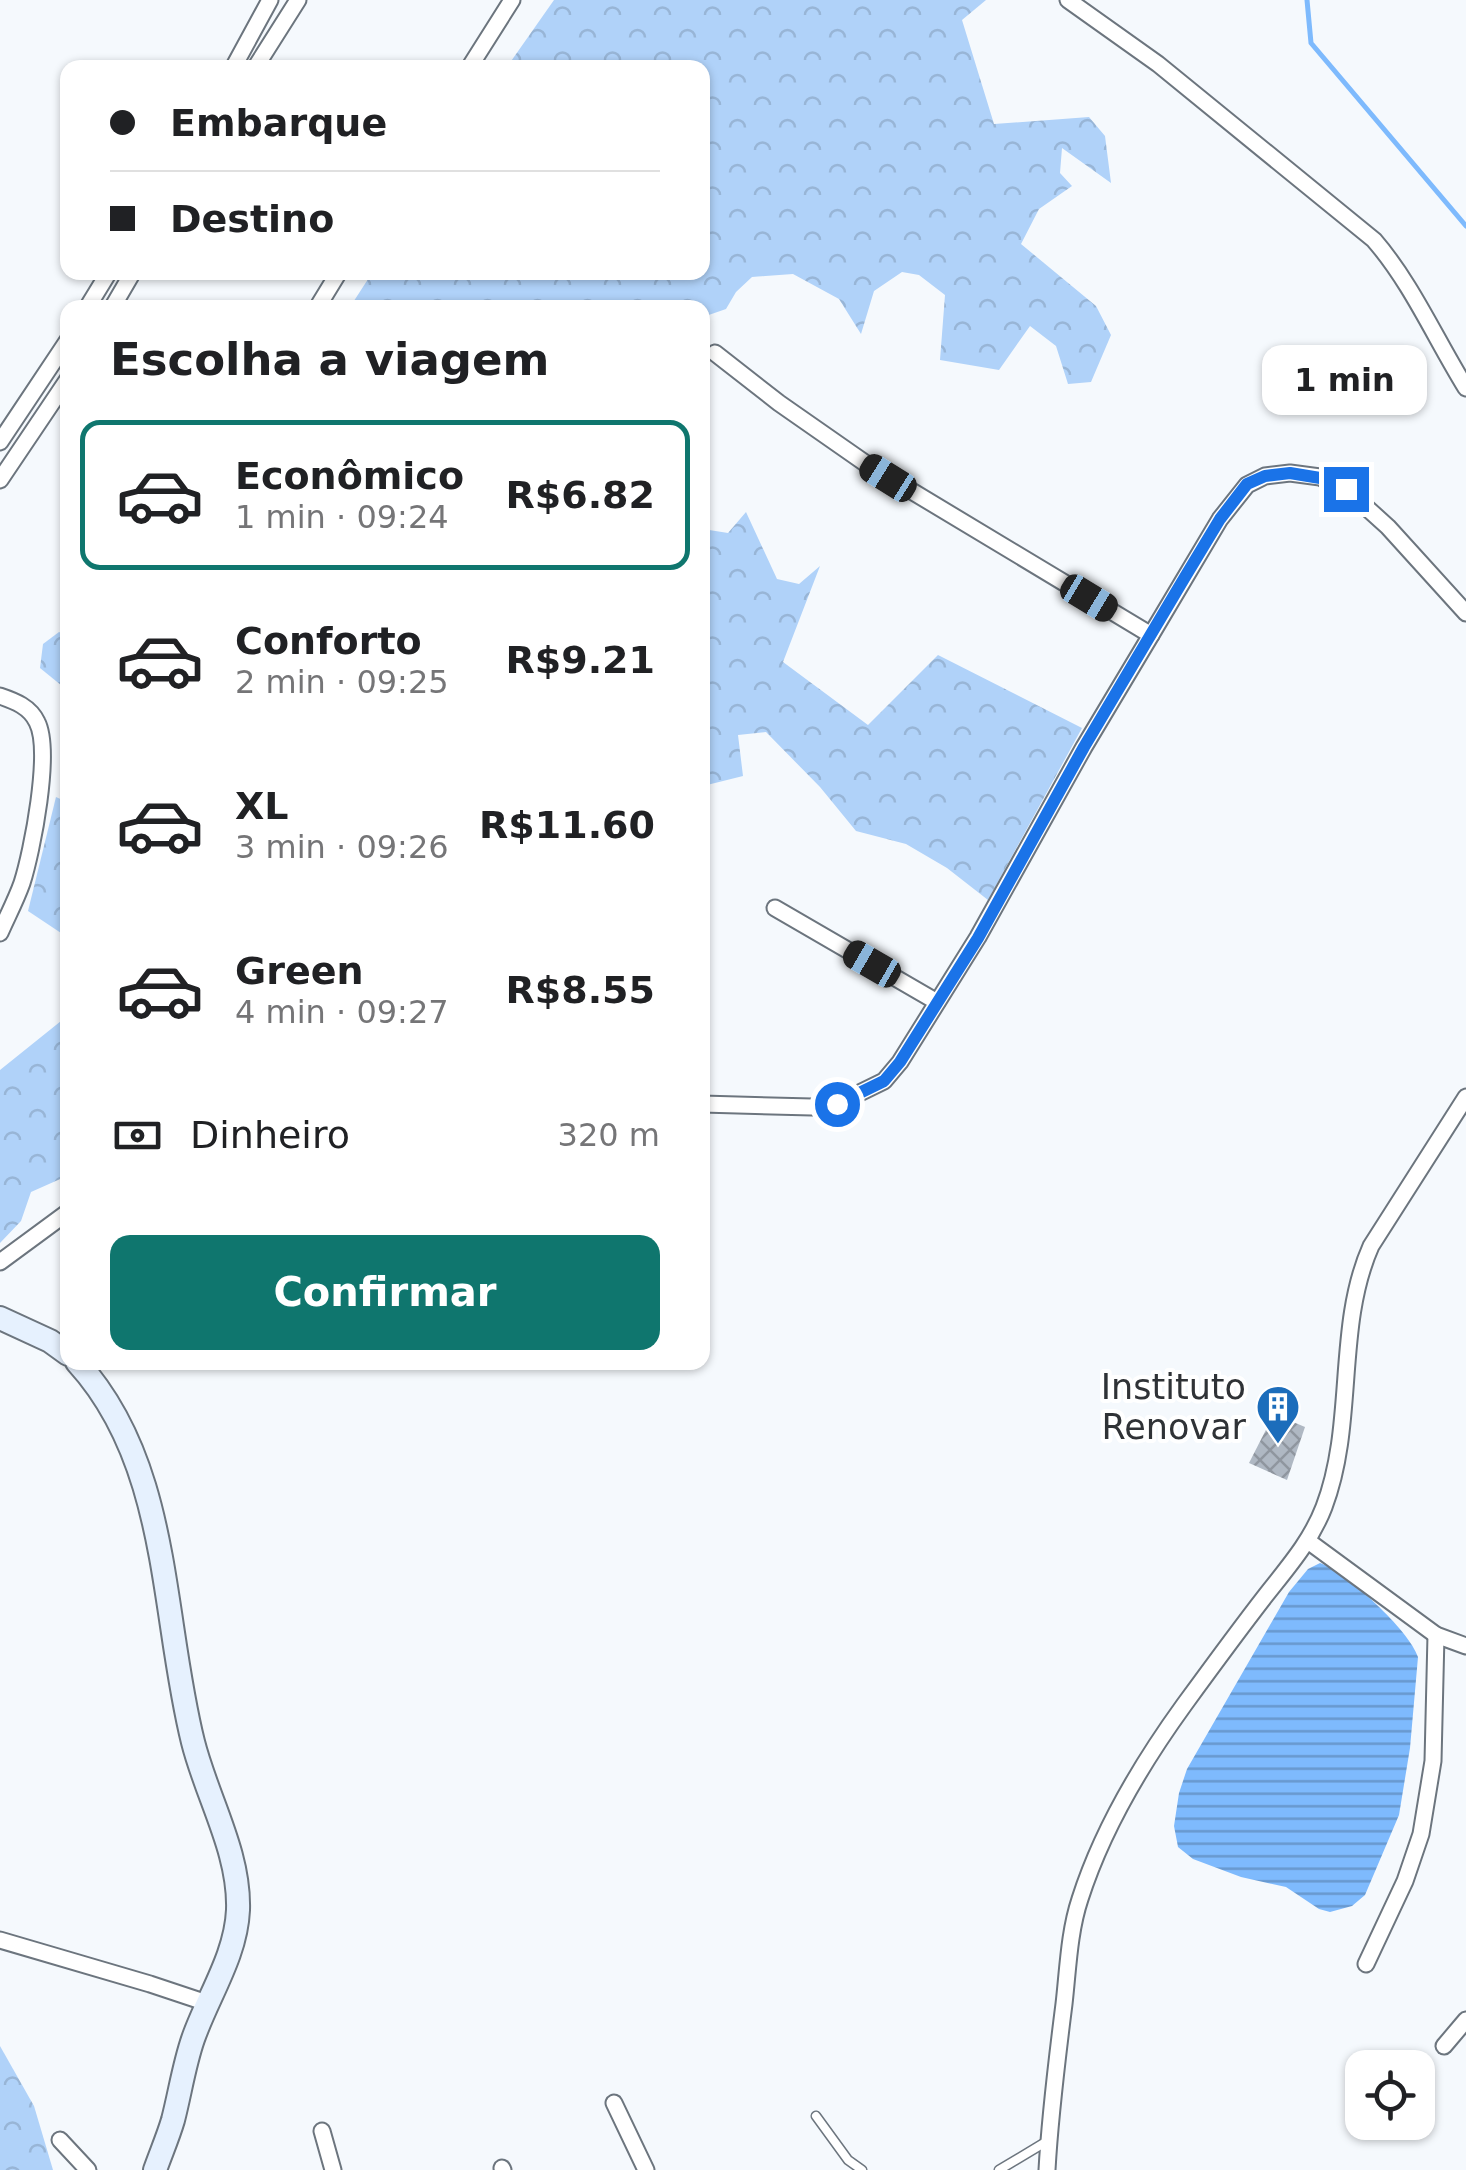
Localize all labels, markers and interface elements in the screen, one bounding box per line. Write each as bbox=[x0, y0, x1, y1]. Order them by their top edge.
text: Embarque bbox=[170, 101, 387, 145]
text: Destino bbox=[170, 197, 334, 241]
text: Escolha a viagem bbox=[110, 333, 549, 386]
callout: 1 min bbox=[1264, 344, 1428, 414]
text: 1 min bbox=[1294, 361, 1395, 399]
car bbox=[855, 449, 921, 507]
icon: car bbox=[115, 450, 205, 540]
text: Econômico bbox=[235, 454, 464, 498]
route end bbox=[1324, 467, 1369, 512]
text: R$6.82 bbox=[506, 473, 655, 517]
text: 1 min · 09:24 bbox=[235, 498, 449, 536]
car bbox=[1056, 570, 1122, 626]
icon: car bbox=[115, 615, 205, 705]
text: Conforto bbox=[235, 619, 422, 663]
text: R$9.21 bbox=[506, 638, 655, 682]
text: 2 min · 09:25 bbox=[235, 663, 449, 701]
icon: car bbox=[115, 780, 205, 870]
text: XL bbox=[235, 784, 289, 828]
text: R$11.60 bbox=[479, 803, 655, 847]
text: 3 min · 09:26 bbox=[235, 828, 449, 866]
car bbox=[839, 936, 905, 992]
icon: car bbox=[115, 945, 205, 1035]
text: Green bbox=[235, 949, 364, 993]
text: R$8.55 bbox=[506, 968, 655, 1012]
text: 4 min · 09:27 bbox=[235, 993, 449, 1031]
route start bbox=[815, 1082, 860, 1127]
icon: cash bbox=[110, 1108, 165, 1163]
text: Dinheiro bbox=[190, 1113, 350, 1157]
text: 320 m bbox=[558, 1116, 660, 1154]
button: Confirmar bbox=[110, 1235, 660, 1350]
place label: Instituto Renovar bbox=[1101, 1367, 1247, 1447]
building icon: Instituto Renovar bbox=[1255, 1384, 1301, 1445]
map controls bbox=[1345, 2050, 1435, 2140]
button: locate bbox=[1345, 2050, 1435, 2140]

